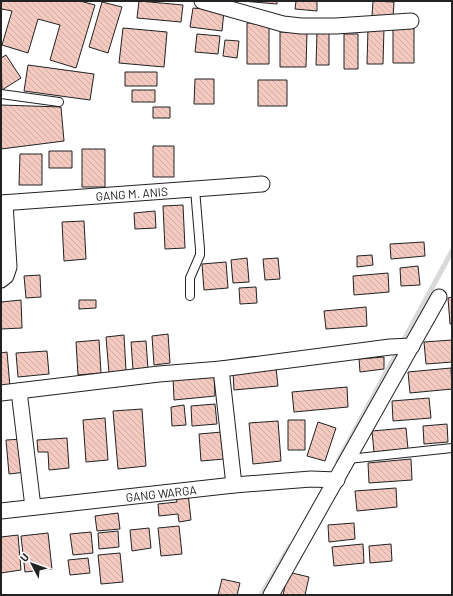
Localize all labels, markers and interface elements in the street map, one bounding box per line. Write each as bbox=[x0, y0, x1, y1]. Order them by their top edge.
street label: GANG M. ANIS bbox=[95, 184, 168, 203]
street label: GANG WARGA bbox=[125, 482, 197, 504]
north arrow bbox=[12, 544, 52, 584]
text: U bbox=[17, 550, 31, 564]

